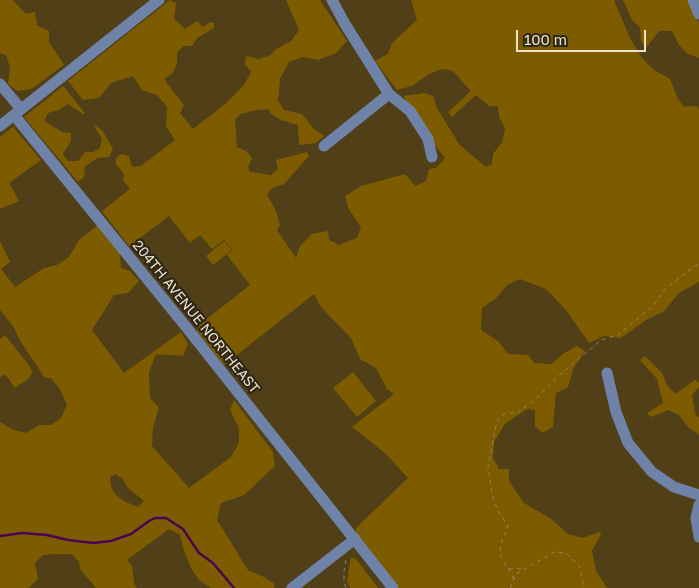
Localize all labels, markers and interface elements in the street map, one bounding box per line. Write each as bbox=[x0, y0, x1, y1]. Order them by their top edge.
scale bar bbox=[519, 20, 649, 52]
text: 100 m bbox=[524, 30, 567, 48]
street label: 204TH AVENUE NORTHEAST bbox=[129, 237, 263, 397]

